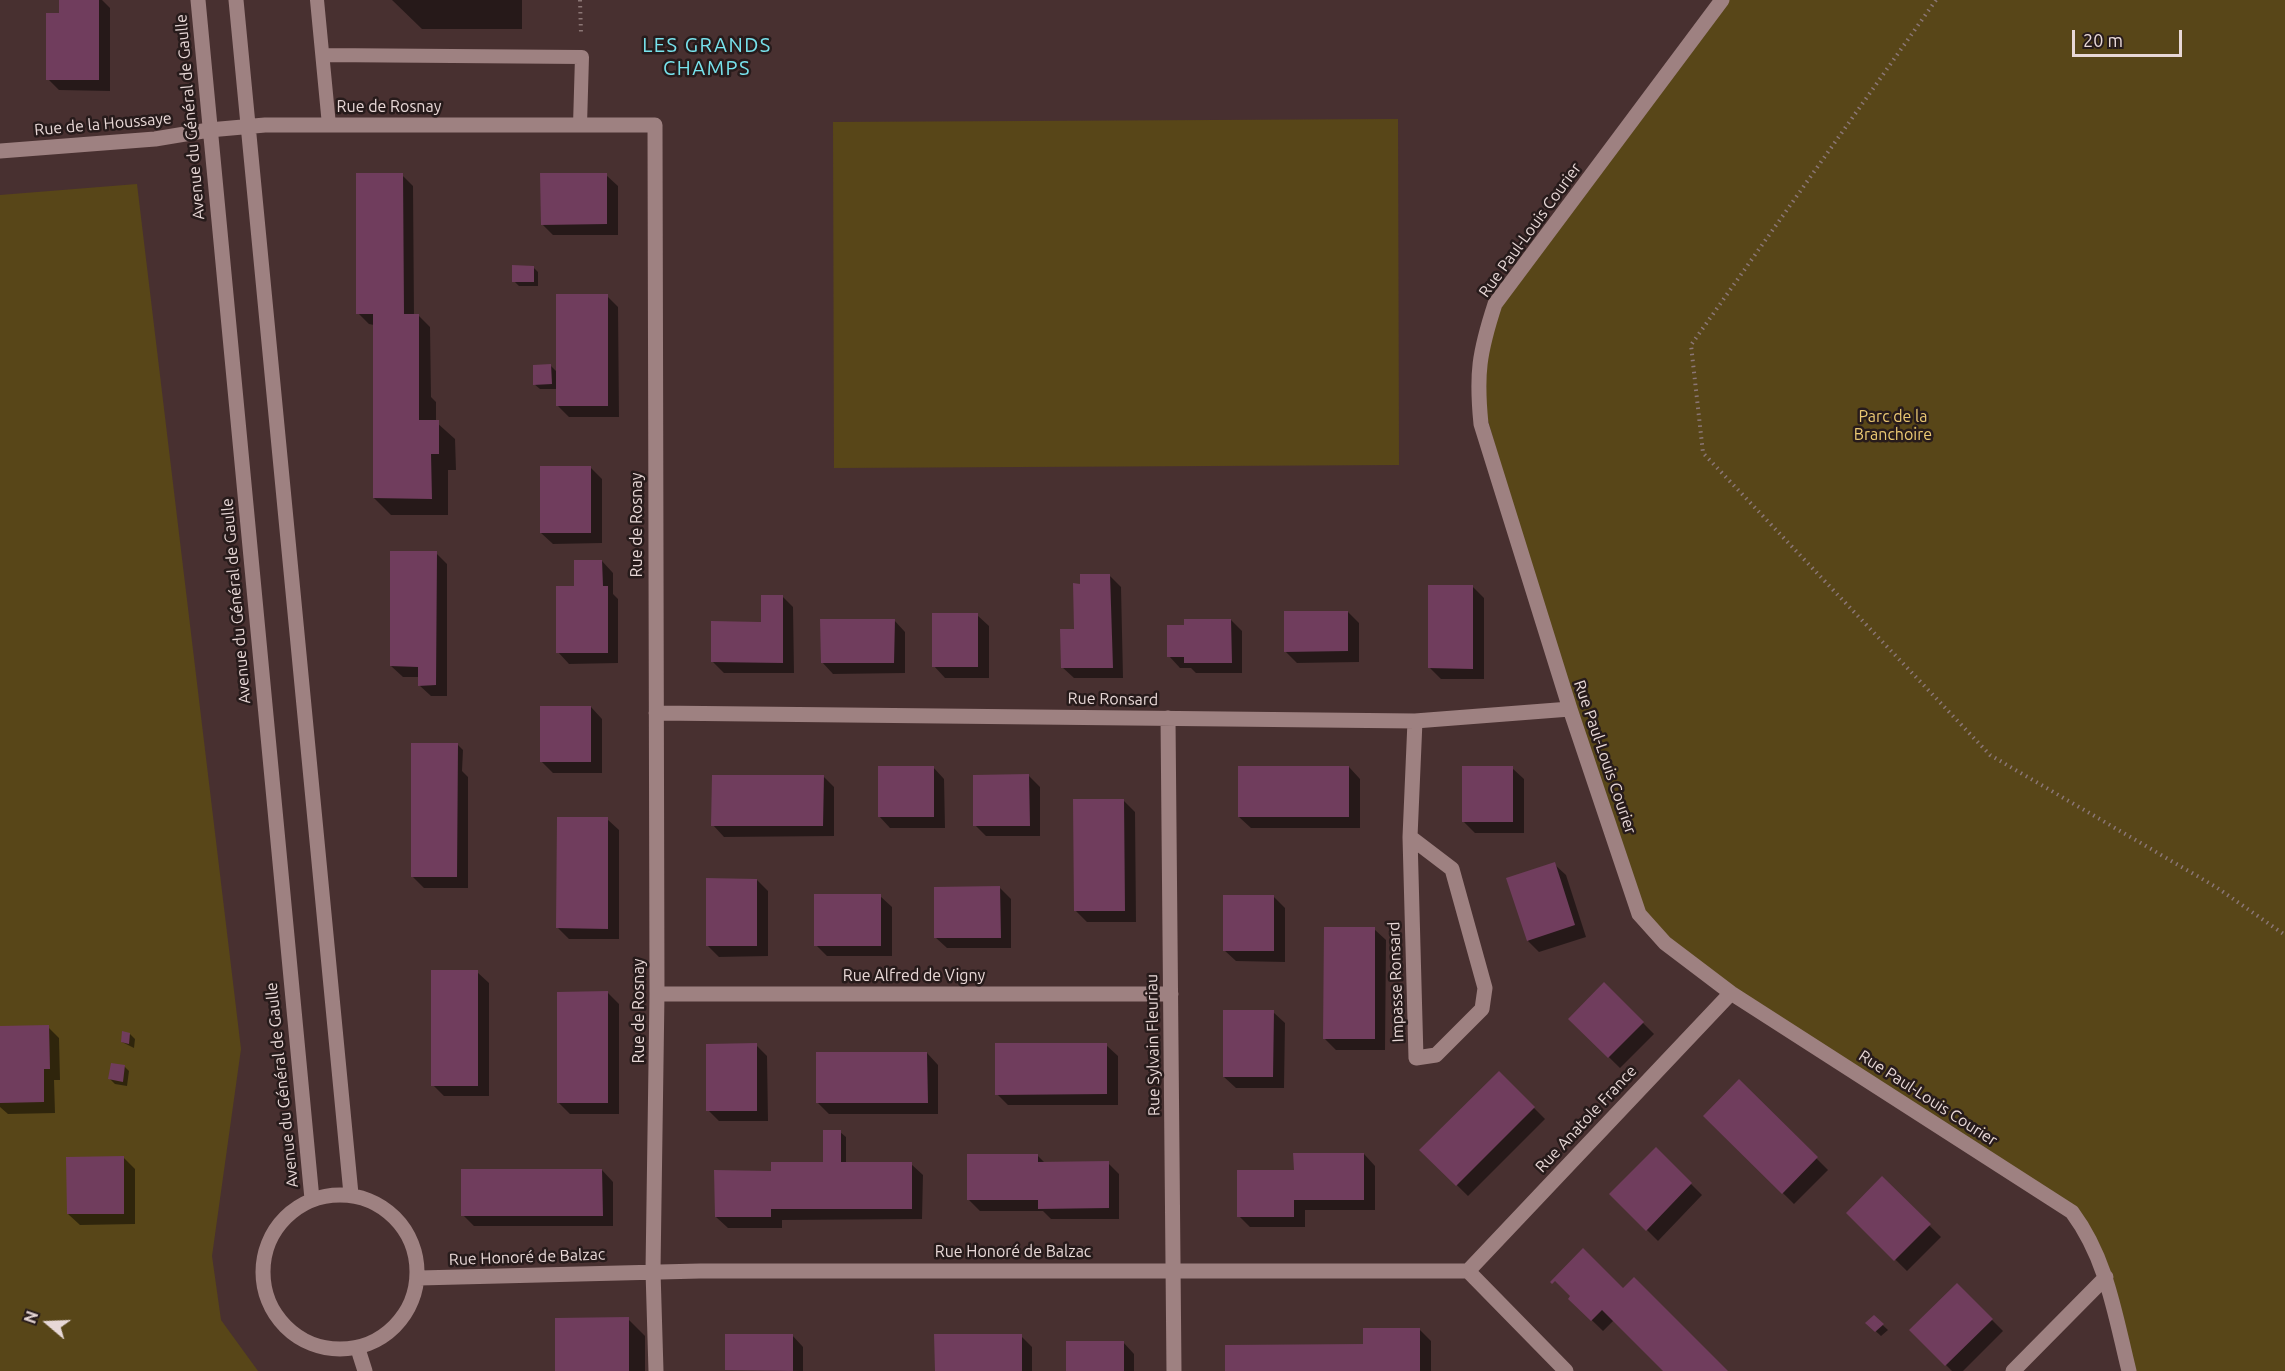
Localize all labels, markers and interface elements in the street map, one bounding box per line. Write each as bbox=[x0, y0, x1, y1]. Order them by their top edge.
street label: Avenue du Général de Gaulle bbox=[171, 13, 209, 221]
scale bar bbox=[2075, 18, 2184, 56]
text: 20 m bbox=[2083, 30, 2123, 50]
district label: LES GRANDS CHAMPS bbox=[642, 33, 772, 80]
street label: Rue de Rosnay bbox=[337, 97, 441, 117]
street label: Rue de la Houssaye bbox=[34, 108, 172, 140]
street label: Rue Paul-Louis Courier bbox=[1475, 159, 1585, 301]
park label: Parc de la Branchoire bbox=[1854, 407, 1932, 445]
street label: Rue de Rosnay bbox=[627, 473, 647, 577]
street label: Avenue du Général de Gaulle bbox=[217, 497, 255, 705]
street label: Rue Paul-Louis Courier bbox=[1570, 678, 1640, 836]
street label: Rue Ronsard bbox=[1068, 689, 1158, 709]
street label: Impasse Ronsard bbox=[1384, 921, 1408, 1043]
street label: Rue de Rosnay bbox=[629, 959, 649, 1063]
street label: Rue Alfred de Vigny bbox=[843, 966, 985, 986]
street label: Rue Sylvain Fleuriau bbox=[1142, 974, 1164, 1116]
street label: Avenue du Général de Gaulle bbox=[262, 981, 302, 1189]
street label: Rue Paul-Louis Courier bbox=[1855, 1046, 2001, 1150]
street label: Rue Anatole France bbox=[1531, 1061, 1641, 1177]
street label: Rue Honoré de Balzac bbox=[935, 1242, 1091, 1262]
street label: Rue Honoré de Balzac bbox=[448, 1245, 606, 1269]
north arrow bbox=[18, 1293, 78, 1353]
text: N bbox=[21, 1309, 41, 1326]

